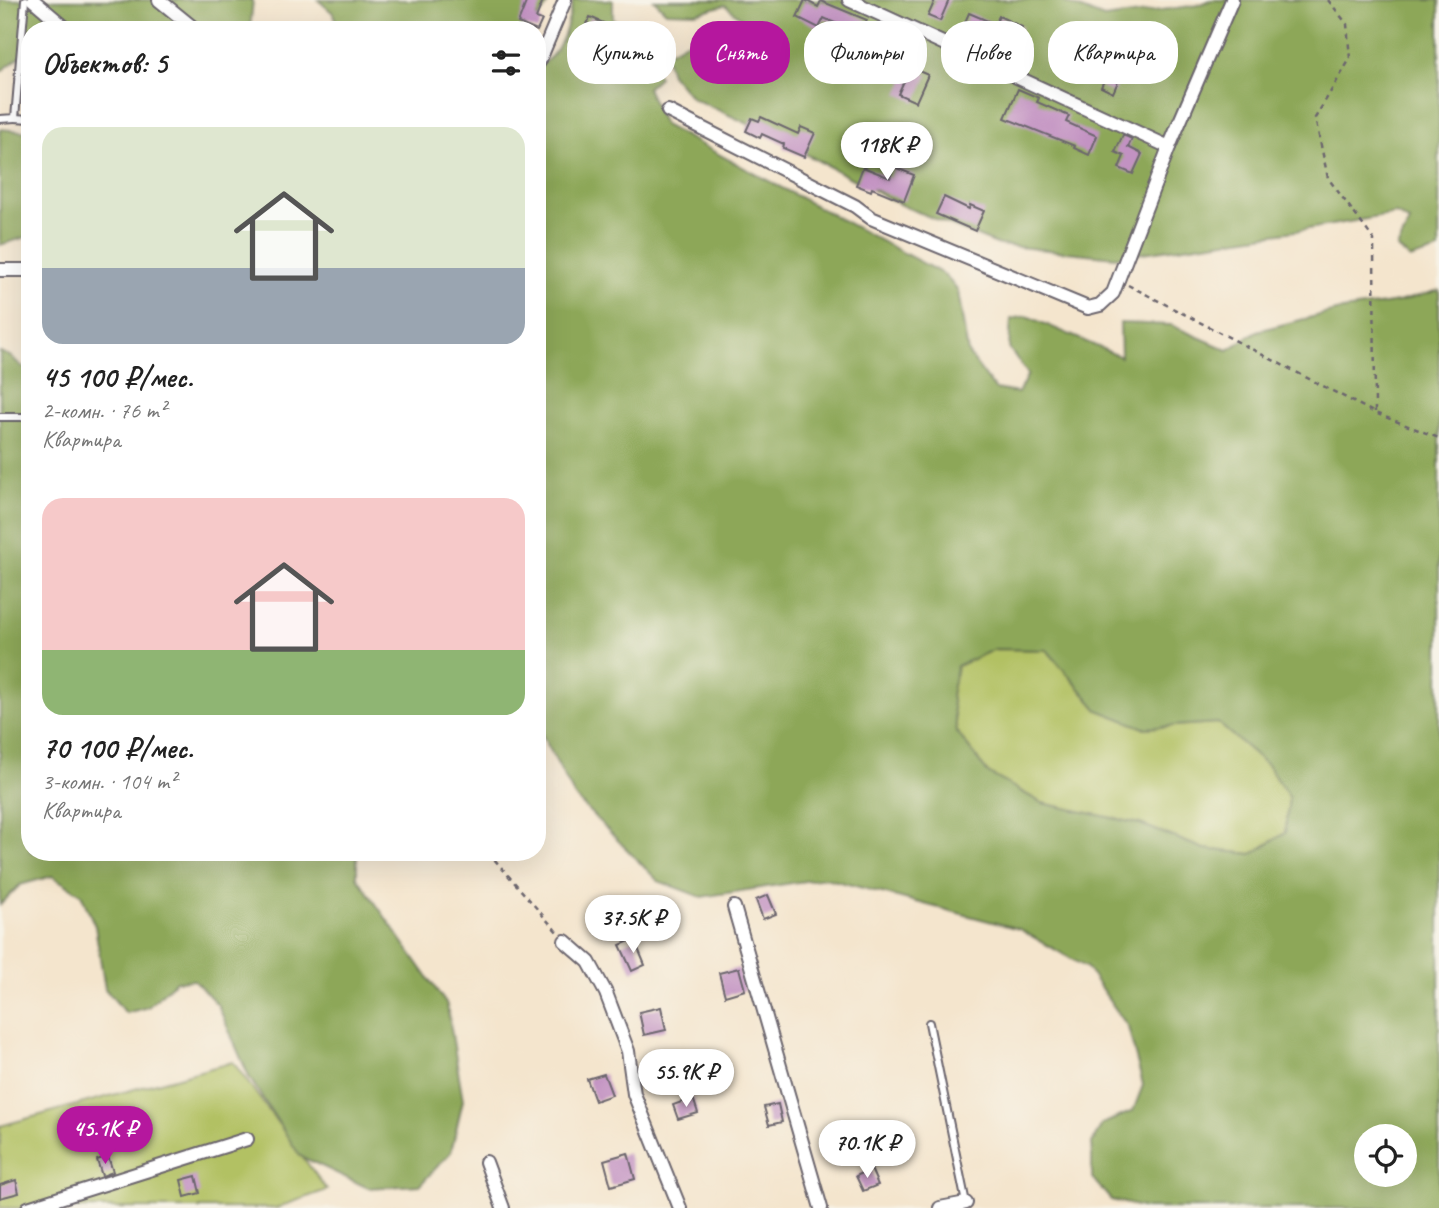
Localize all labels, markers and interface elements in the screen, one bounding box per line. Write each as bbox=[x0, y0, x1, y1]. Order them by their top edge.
chip: Купить bbox=[567, 21, 676, 84]
chip: Снять bbox=[690, 21, 790, 84]
chip: Фильтры bbox=[804, 21, 927, 84]
chip: Новое bbox=[941, 21, 1034, 84]
chip: Квартира bbox=[1048, 21, 1178, 84]
text: Объектов: 5 bbox=[42, 44, 167, 82]
icon: filters bbox=[487, 44, 525, 82]
pin: 118K ₽ bbox=[830, 122, 944, 182]
text: 118K ₽ bbox=[857, 130, 917, 159]
icon: home bbox=[221, 173, 347, 299]
text: 45 100 ₽/мес. bbox=[42, 358, 193, 396]
text: 2-комн. · 76 m² bbox=[42, 396, 166, 425]
text: Квартира bbox=[42, 425, 120, 454]
icon: home bbox=[221, 544, 347, 670]
text: 70 100 ₽/мес. bbox=[42, 729, 193, 767]
text: 3-комн. · 104 m² bbox=[42, 767, 176, 796]
text: Квартира bbox=[42, 796, 120, 825]
pin: 37.5K ₽ bbox=[568, 895, 698, 955]
text: 37.5K ₽ bbox=[601, 903, 665, 932]
pin: 55.9K ₽ bbox=[621, 1050, 751, 1109]
text: 55.9K ₽ bbox=[654, 1057, 718, 1086]
pin: 45.1K ₽ bbox=[40, 1106, 170, 1166]
text: 45.1K ₽ bbox=[73, 1114, 137, 1143]
pin: 70.1K ₽ bbox=[802, 1120, 932, 1180]
map controls bbox=[1354, 1124, 1417, 1187]
button: locate bbox=[1354, 1124, 1417, 1187]
text: 70.1K ₽ bbox=[835, 1128, 899, 1157]

